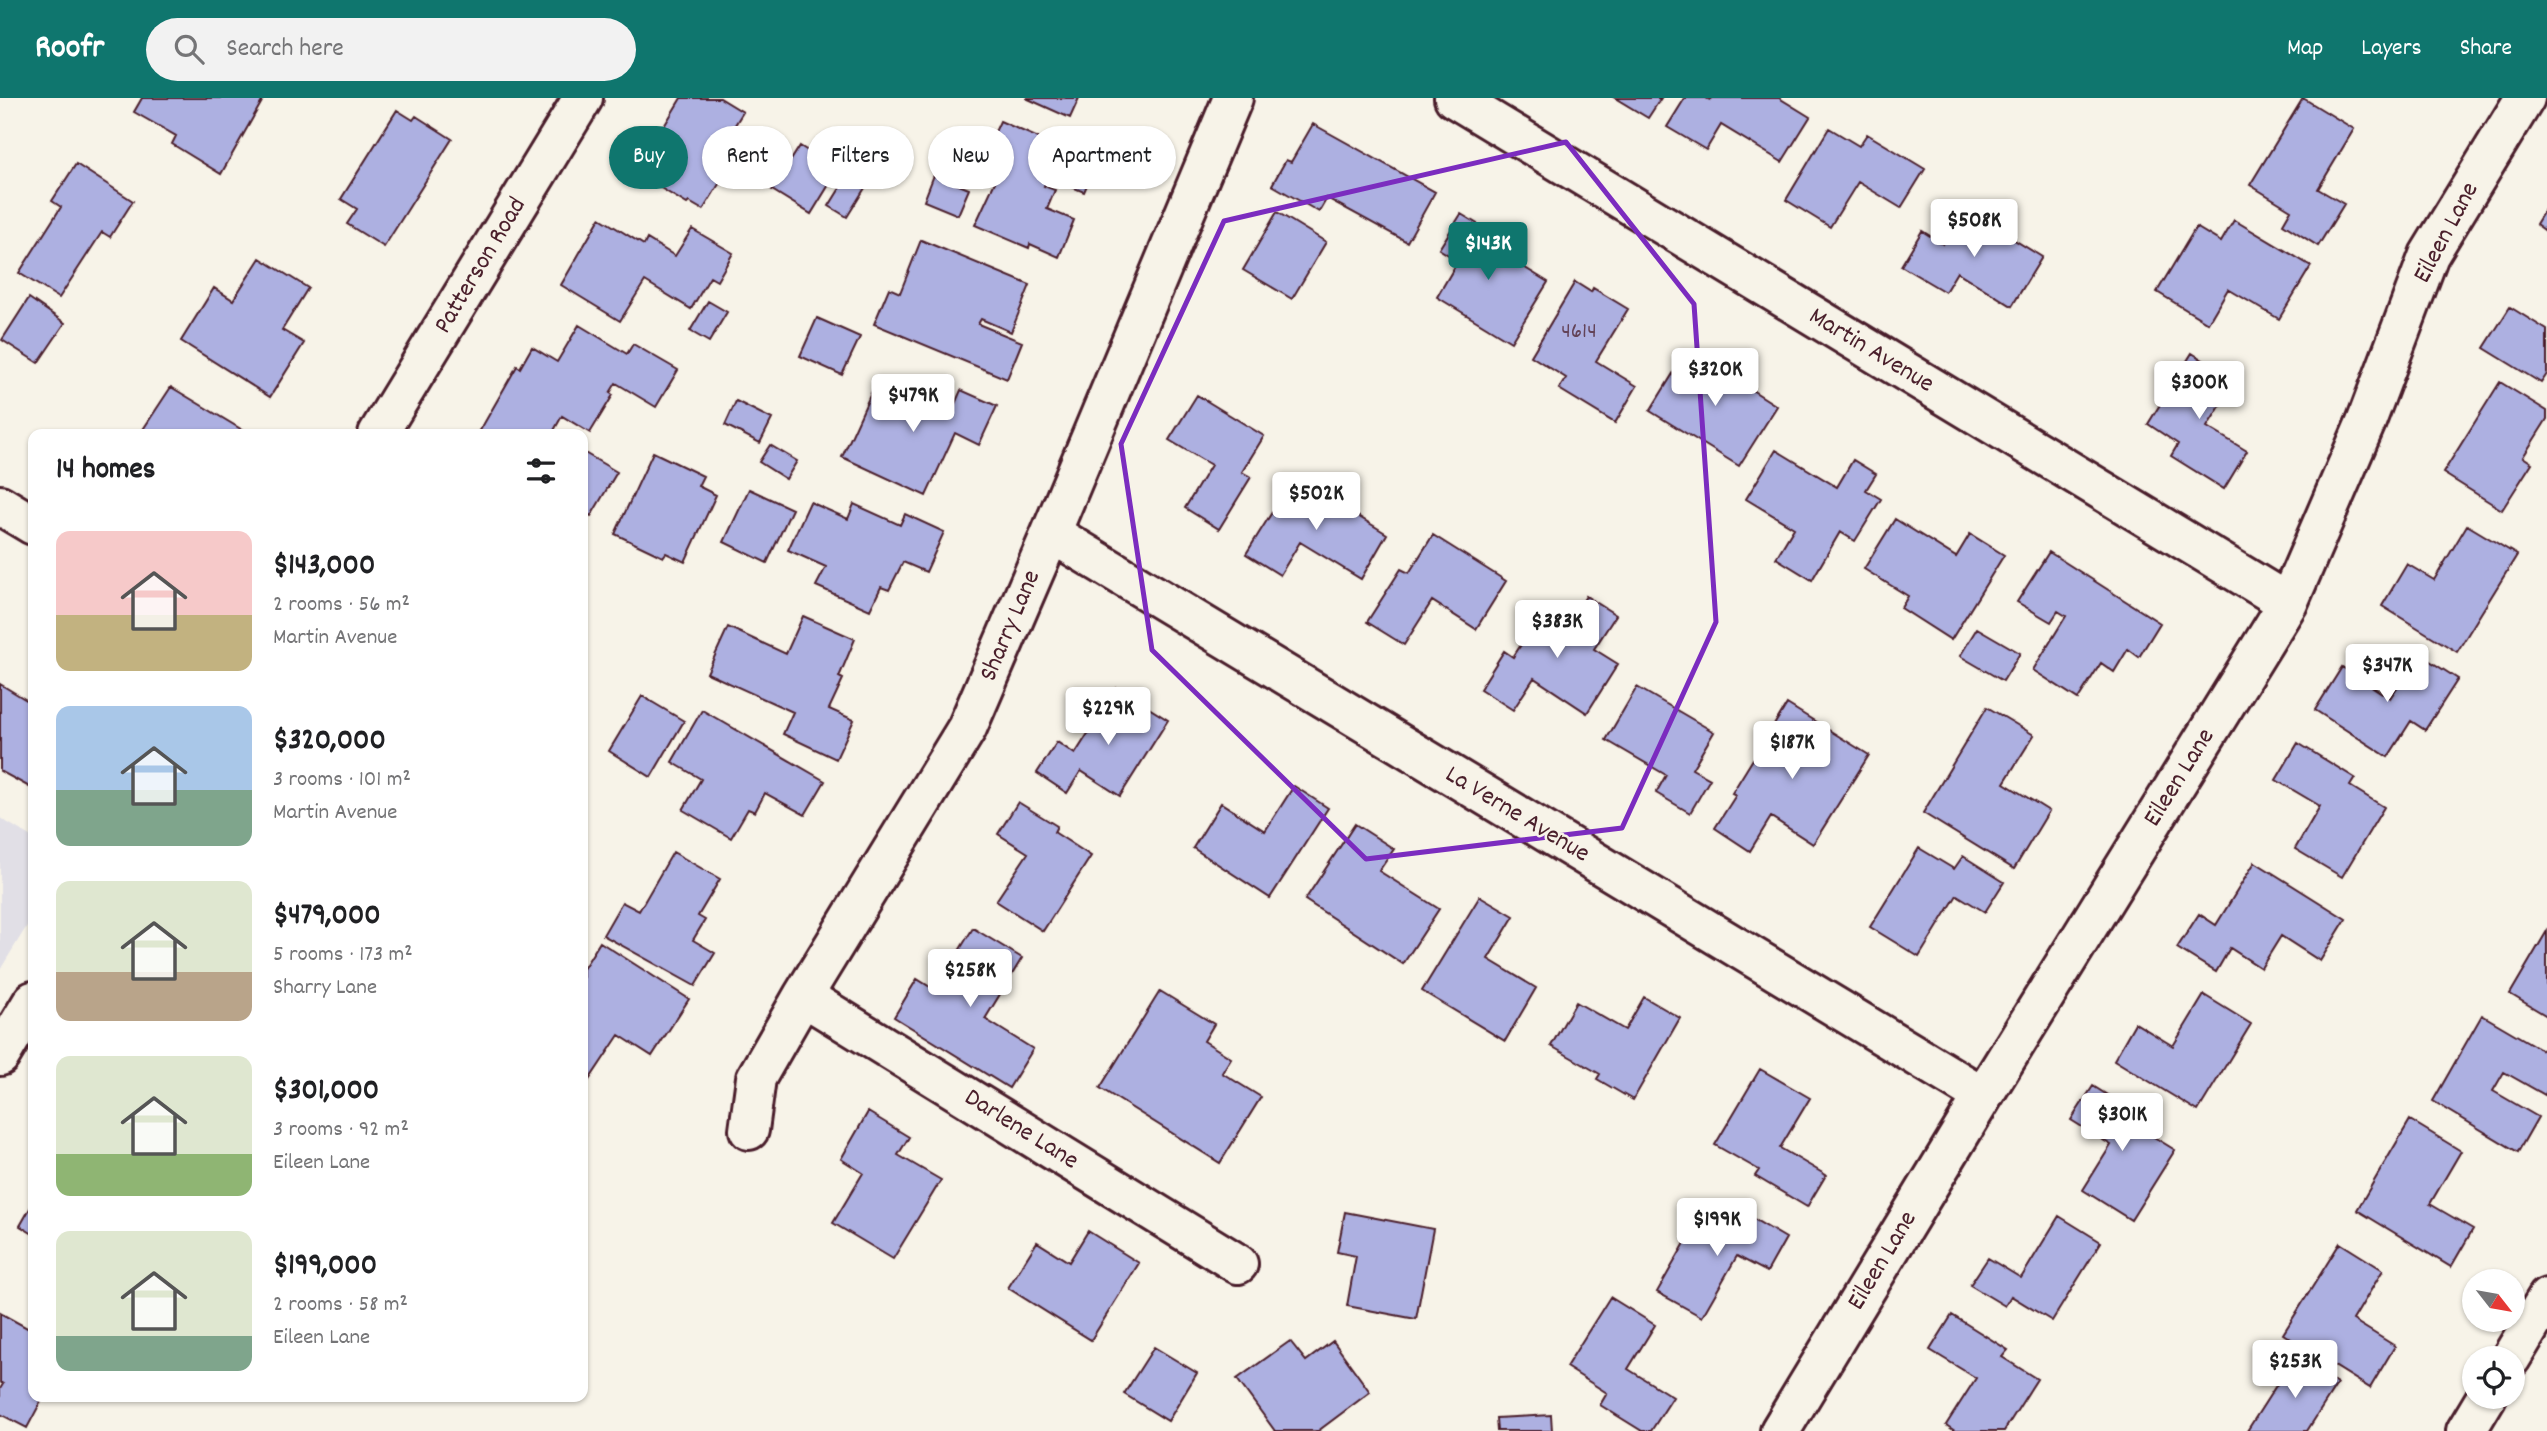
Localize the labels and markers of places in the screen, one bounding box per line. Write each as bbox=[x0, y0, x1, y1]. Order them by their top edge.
pin: $508K bbox=[1925, 200, 2023, 259]
pin: $143K bbox=[1439, 222, 1537, 282]
pin: $320K bbox=[1666, 348, 1764, 408]
pin: $300K bbox=[2150, 362, 2248, 421]
pin: $479K bbox=[864, 374, 962, 434]
pin: $502K bbox=[1267, 472, 1365, 532]
pin: $383K bbox=[1508, 601, 1606, 660]
pin: $347K bbox=[2338, 644, 2436, 704]
pin: $229K bbox=[1059, 688, 1157, 747]
pin: $187K bbox=[1743, 722, 1841, 781]
pin: $258K bbox=[921, 950, 1019, 1009]
pin: $301K bbox=[2073, 1094, 2171, 1153]
pin: $199K bbox=[1668, 1198, 1766, 1258]
pin: $253K bbox=[2246, 1340, 2344, 1400]

